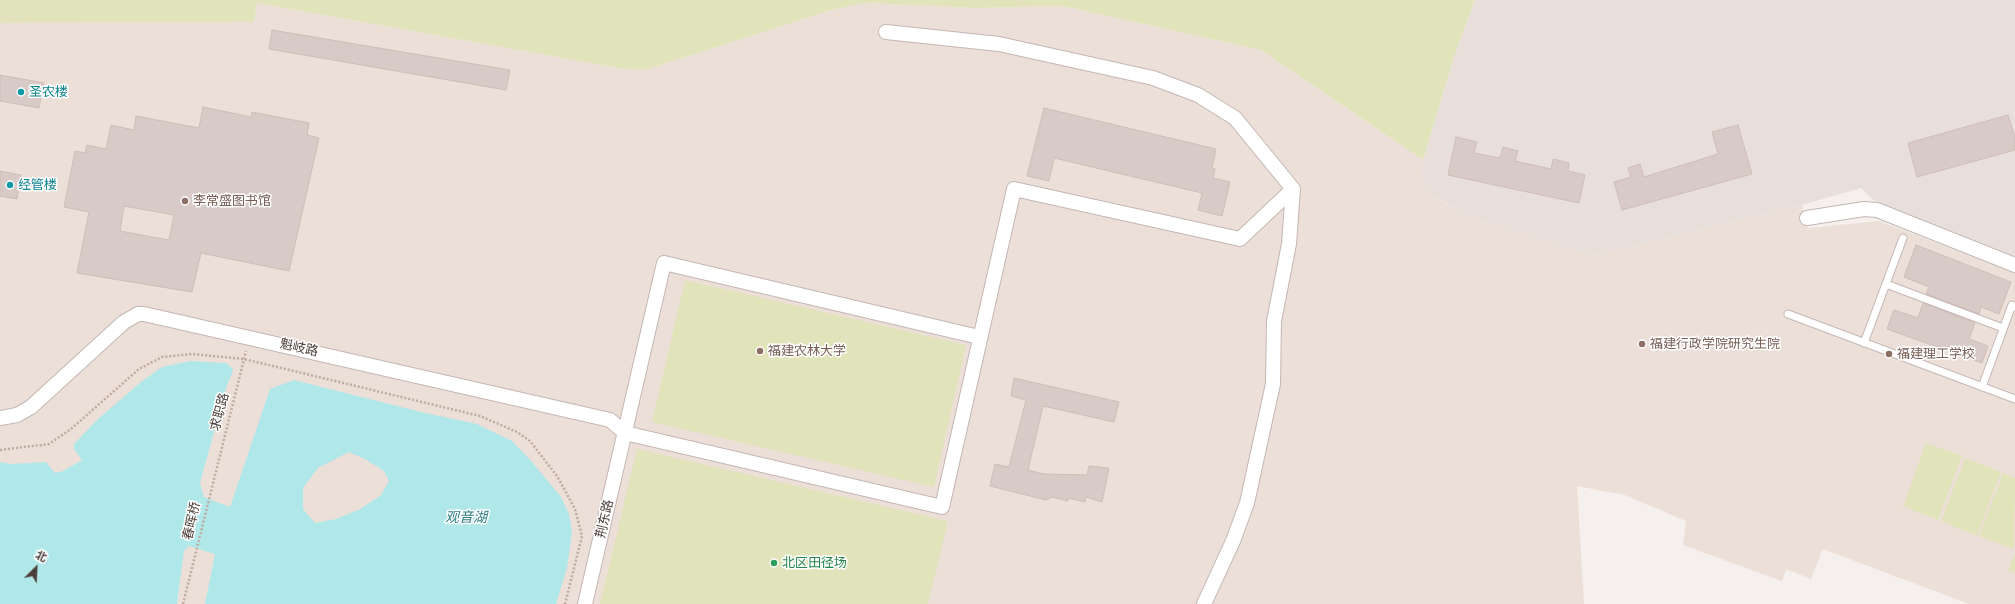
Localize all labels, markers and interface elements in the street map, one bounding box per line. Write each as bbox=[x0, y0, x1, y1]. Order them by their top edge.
place label: 圣农楼 bbox=[29, 84, 68, 100]
marker: 圣农楼 bbox=[16, 87, 26, 97]
place label: 经管楼 bbox=[18, 177, 57, 193]
marker: 经管楼 bbox=[5, 180, 15, 190]
place label: 李常盛图书馆 bbox=[193, 193, 271, 209]
marker: 李常盛图书馆 bbox=[180, 196, 190, 206]
street label: 魁岐路 bbox=[278, 336, 320, 360]
place label: 福建行政学院研究生院 bbox=[1650, 336, 1780, 352]
marker: 福建行政学院研究生院 bbox=[1637, 339, 1647, 349]
place label: 福建农林大学 bbox=[768, 343, 846, 359]
marker: 福建农林大学 bbox=[755, 346, 765, 356]
place label: 福建理工学校 bbox=[1897, 346, 1975, 362]
marker: 福建理工学校 bbox=[1884, 349, 1894, 359]
street label: 求职路 bbox=[207, 391, 233, 433]
street label: 荆东路 bbox=[593, 498, 617, 540]
street label: 春晖桥 bbox=[180, 500, 204, 542]
water label: 观音湖 bbox=[445, 510, 487, 526]
north arrow bbox=[16, 548, 56, 588]
text: 北 bbox=[33, 548, 49, 565]
place label: 北区田径场 bbox=[782, 555, 847, 571]
marker: 北区田径场 bbox=[769, 558, 779, 568]

